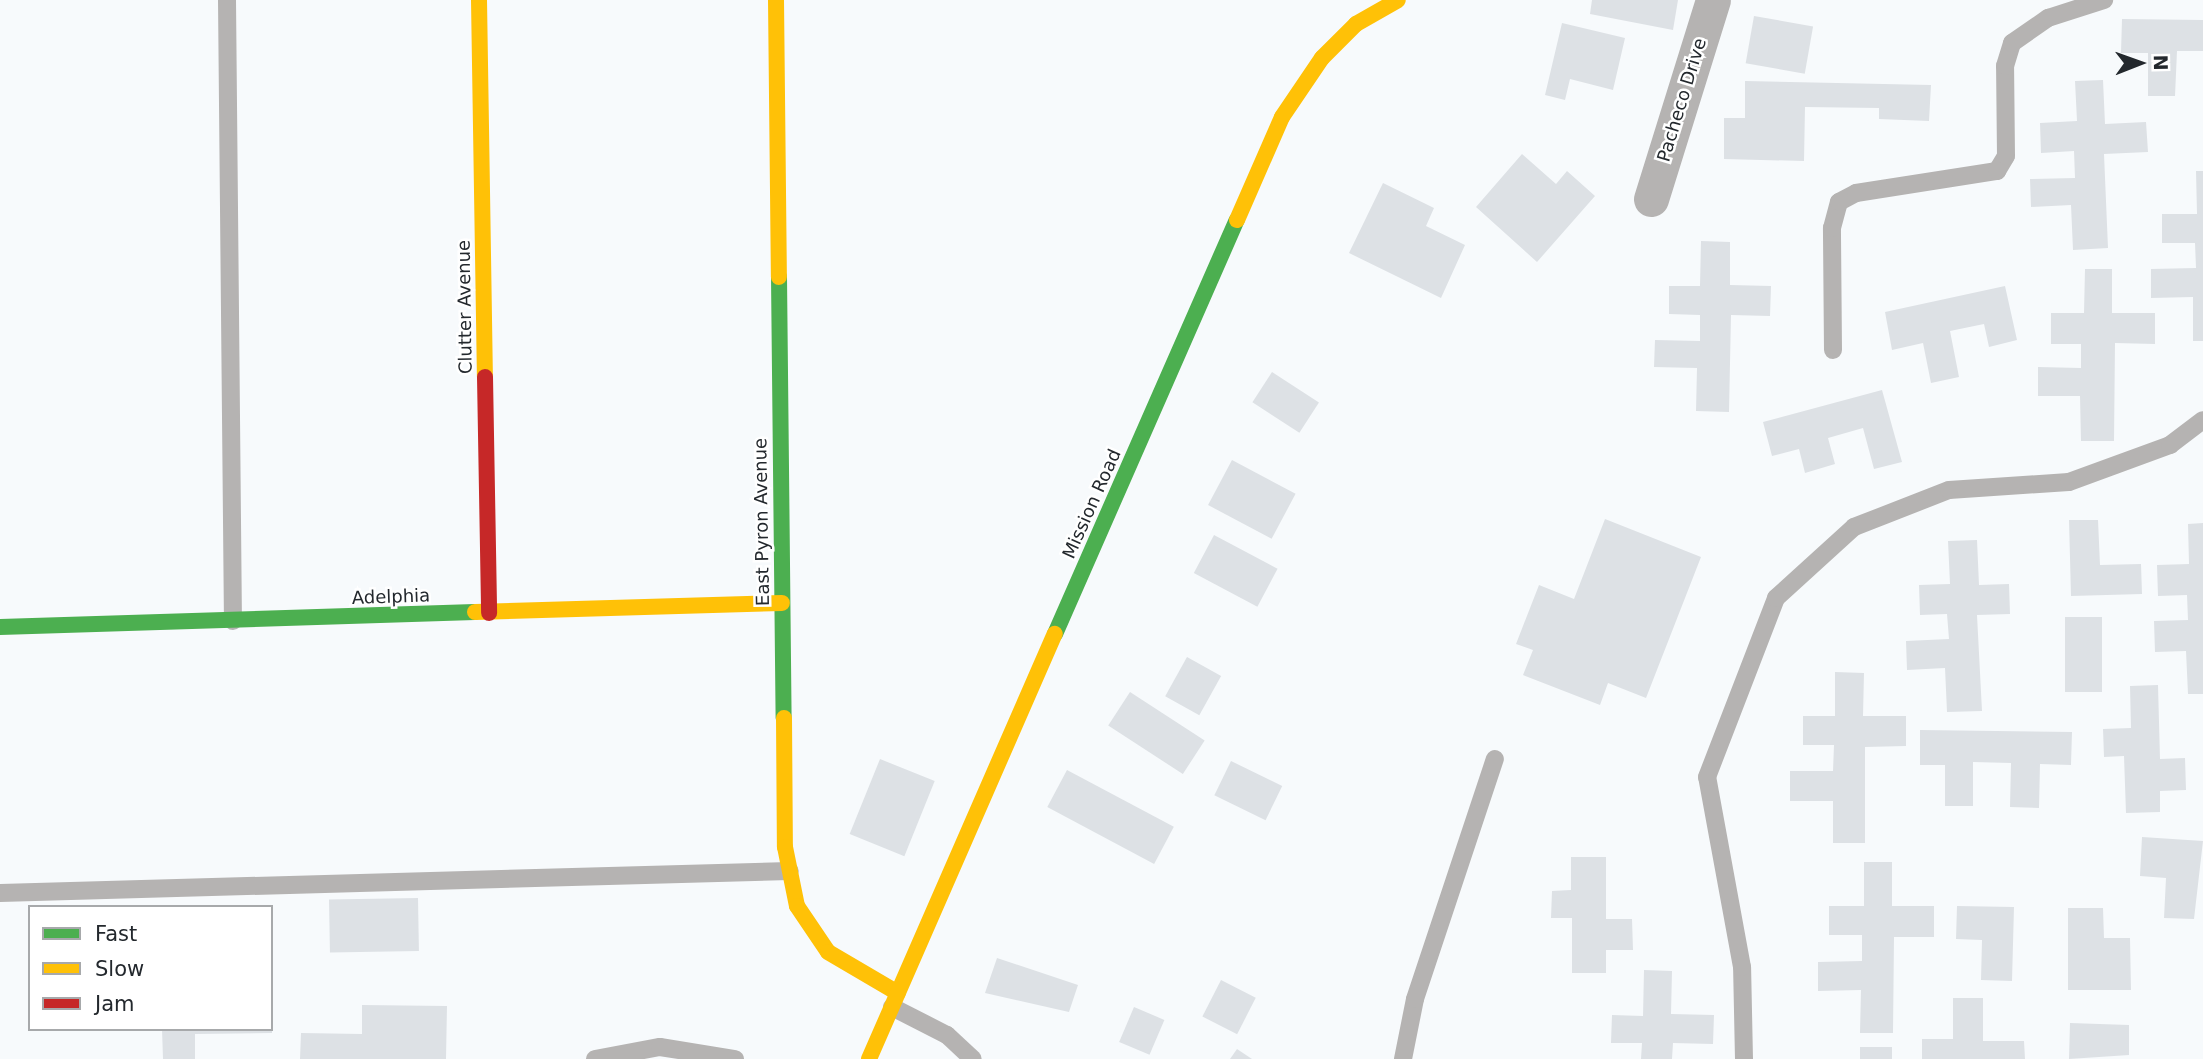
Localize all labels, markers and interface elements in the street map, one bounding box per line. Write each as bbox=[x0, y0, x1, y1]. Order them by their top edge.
north arrow bbox=[2105, 28, 2175, 98]
street label: Pacheco Drive bbox=[1653, 36, 1711, 164]
text: N bbox=[2150, 54, 2172, 71]
street label: Clutter Avenue bbox=[453, 240, 477, 374]
street label: East Pyron Avenue bbox=[750, 438, 774, 606]
street label: Mission Road bbox=[1058, 446, 1126, 562]
street label: Adelphia bbox=[351, 585, 431, 609]
legend bbox=[28, 905, 273, 1031]
text: Fast bbox=[95, 922, 137, 946]
text: Slow bbox=[95, 957, 144, 981]
text: Jam bbox=[95, 992, 135, 1016]

